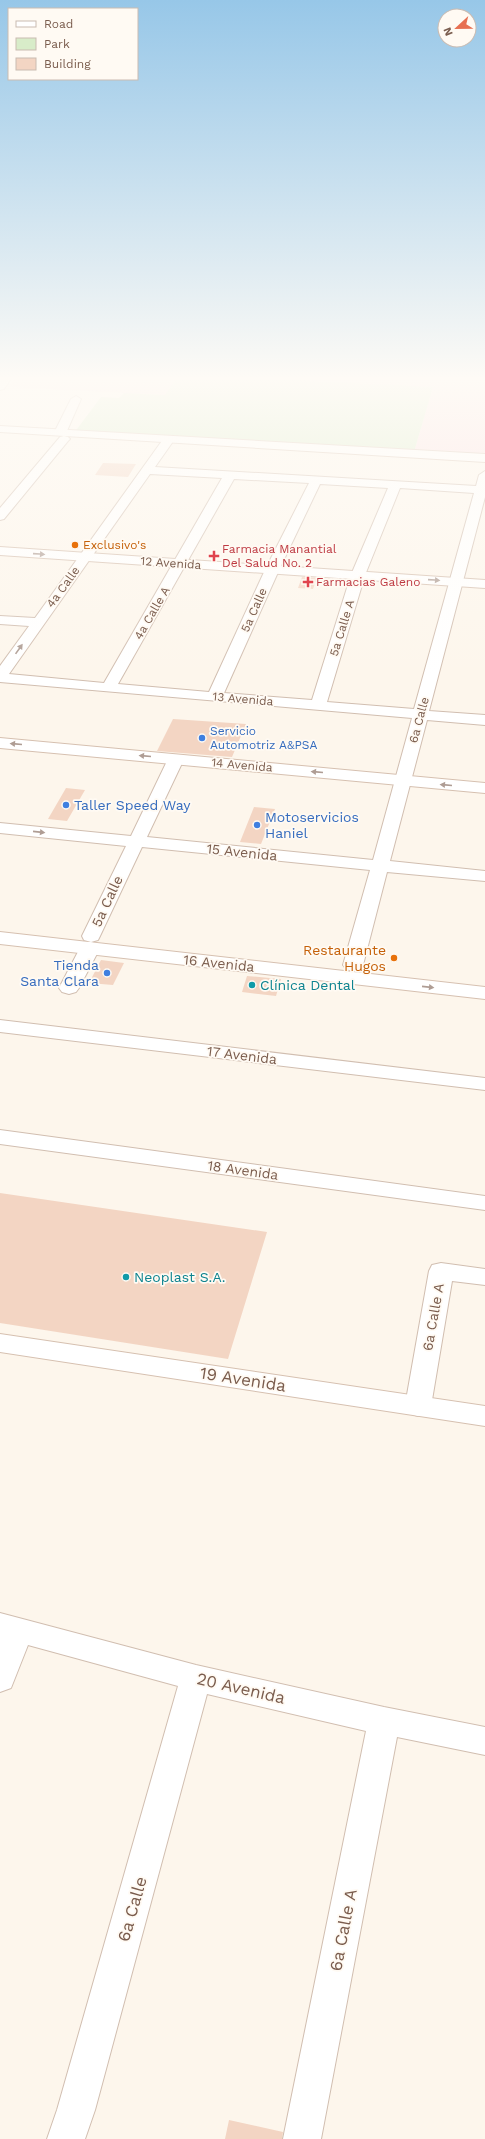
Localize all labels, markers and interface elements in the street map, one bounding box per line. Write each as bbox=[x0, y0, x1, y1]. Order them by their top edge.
legend bbox=[8, 8, 138, 80]
north arrow bbox=[437, 8, 477, 48]
text: Road bbox=[44, 17, 73, 31]
text: N bbox=[441, 25, 456, 38]
text: Park bbox=[44, 37, 70, 51]
text: Building bbox=[44, 57, 91, 71]
place label: Exclusivo's bbox=[83, 538, 146, 552]
marker: Exclusivo's bbox=[70, 540, 80, 550]
place label: Farmacia Manantial Del Salud No. 2 bbox=[222, 542, 337, 570]
one-way arrow bbox=[33, 550, 45, 557]
marker: Farmacia Manantial Del Salud No. 2 bbox=[209, 551, 219, 561]
street label: 12 Avenida bbox=[140, 554, 202, 572]
street label: 4a Calle bbox=[43, 564, 83, 610]
place label: Farmacias Galeno bbox=[316, 575, 420, 589]
marker: Farmacias Galeno bbox=[303, 577, 313, 587]
one-way arrow bbox=[428, 577, 440, 584]
street label: 4a Calle A bbox=[131, 584, 173, 642]
street label: 5a Calle bbox=[238, 586, 270, 634]
street label: 5a Calle A bbox=[327, 598, 357, 658]
one-way arrow bbox=[15, 644, 23, 654]
street label: 13 Avenida bbox=[212, 689, 274, 709]
street label: 6a Calle bbox=[406, 695, 432, 745]
place label: Servicio Automotriz A&PSA bbox=[210, 724, 317, 752]
marker: Servicio Automotriz A&PSA bbox=[197, 733, 207, 743]
one-way arrow bbox=[10, 741, 22, 748]
one-way arrow bbox=[139, 753, 152, 760]
street label: 14 Avenida bbox=[211, 755, 273, 775]
one-way arrow bbox=[311, 769, 323, 776]
one-way arrow bbox=[440, 781, 452, 788]
place label: Taller Speed Way bbox=[74, 797, 191, 813]
marker: Taller Speed Way bbox=[61, 800, 71, 810]
place label: Motoservicios Haniel bbox=[265, 809, 359, 841]
marker: Motoservicios Haniel bbox=[252, 820, 262, 830]
one-way arrow bbox=[33, 828, 45, 835]
street label: 15 Avenida bbox=[206, 840, 278, 864]
street label: 5a Calle bbox=[88, 873, 126, 929]
place label: Restaurante Hugos bbox=[303, 942, 386, 974]
street label: 16 Avenida bbox=[183, 951, 255, 975]
marker: Restaurante Hugos bbox=[389, 953, 399, 963]
place label: Tienda Santa Clara bbox=[20, 957, 99, 989]
marker: Tienda Santa Clara bbox=[102, 968, 112, 978]
place label: Clínica Dental bbox=[260, 977, 356, 993]
marker: Clínica Dental bbox=[247, 980, 257, 990]
one-way arrow bbox=[422, 983, 434, 990]
street label: 17 Avenida bbox=[206, 1043, 278, 1067]
street label: 18 Avenida bbox=[206, 1157, 280, 1183]
place label: Neoplast S.A. bbox=[134, 1269, 226, 1285]
marker: Neoplast S.A. bbox=[121, 1272, 131, 1282]
street label: 6a Calle A bbox=[419, 1282, 447, 1352]
street label: 19 Avenida bbox=[199, 1362, 288, 1396]
street label: 20 Avenida bbox=[195, 1668, 288, 1708]
street label: 6a Calle bbox=[113, 1874, 151, 1944]
street label: 6a Calle A bbox=[325, 1887, 361, 1973]

